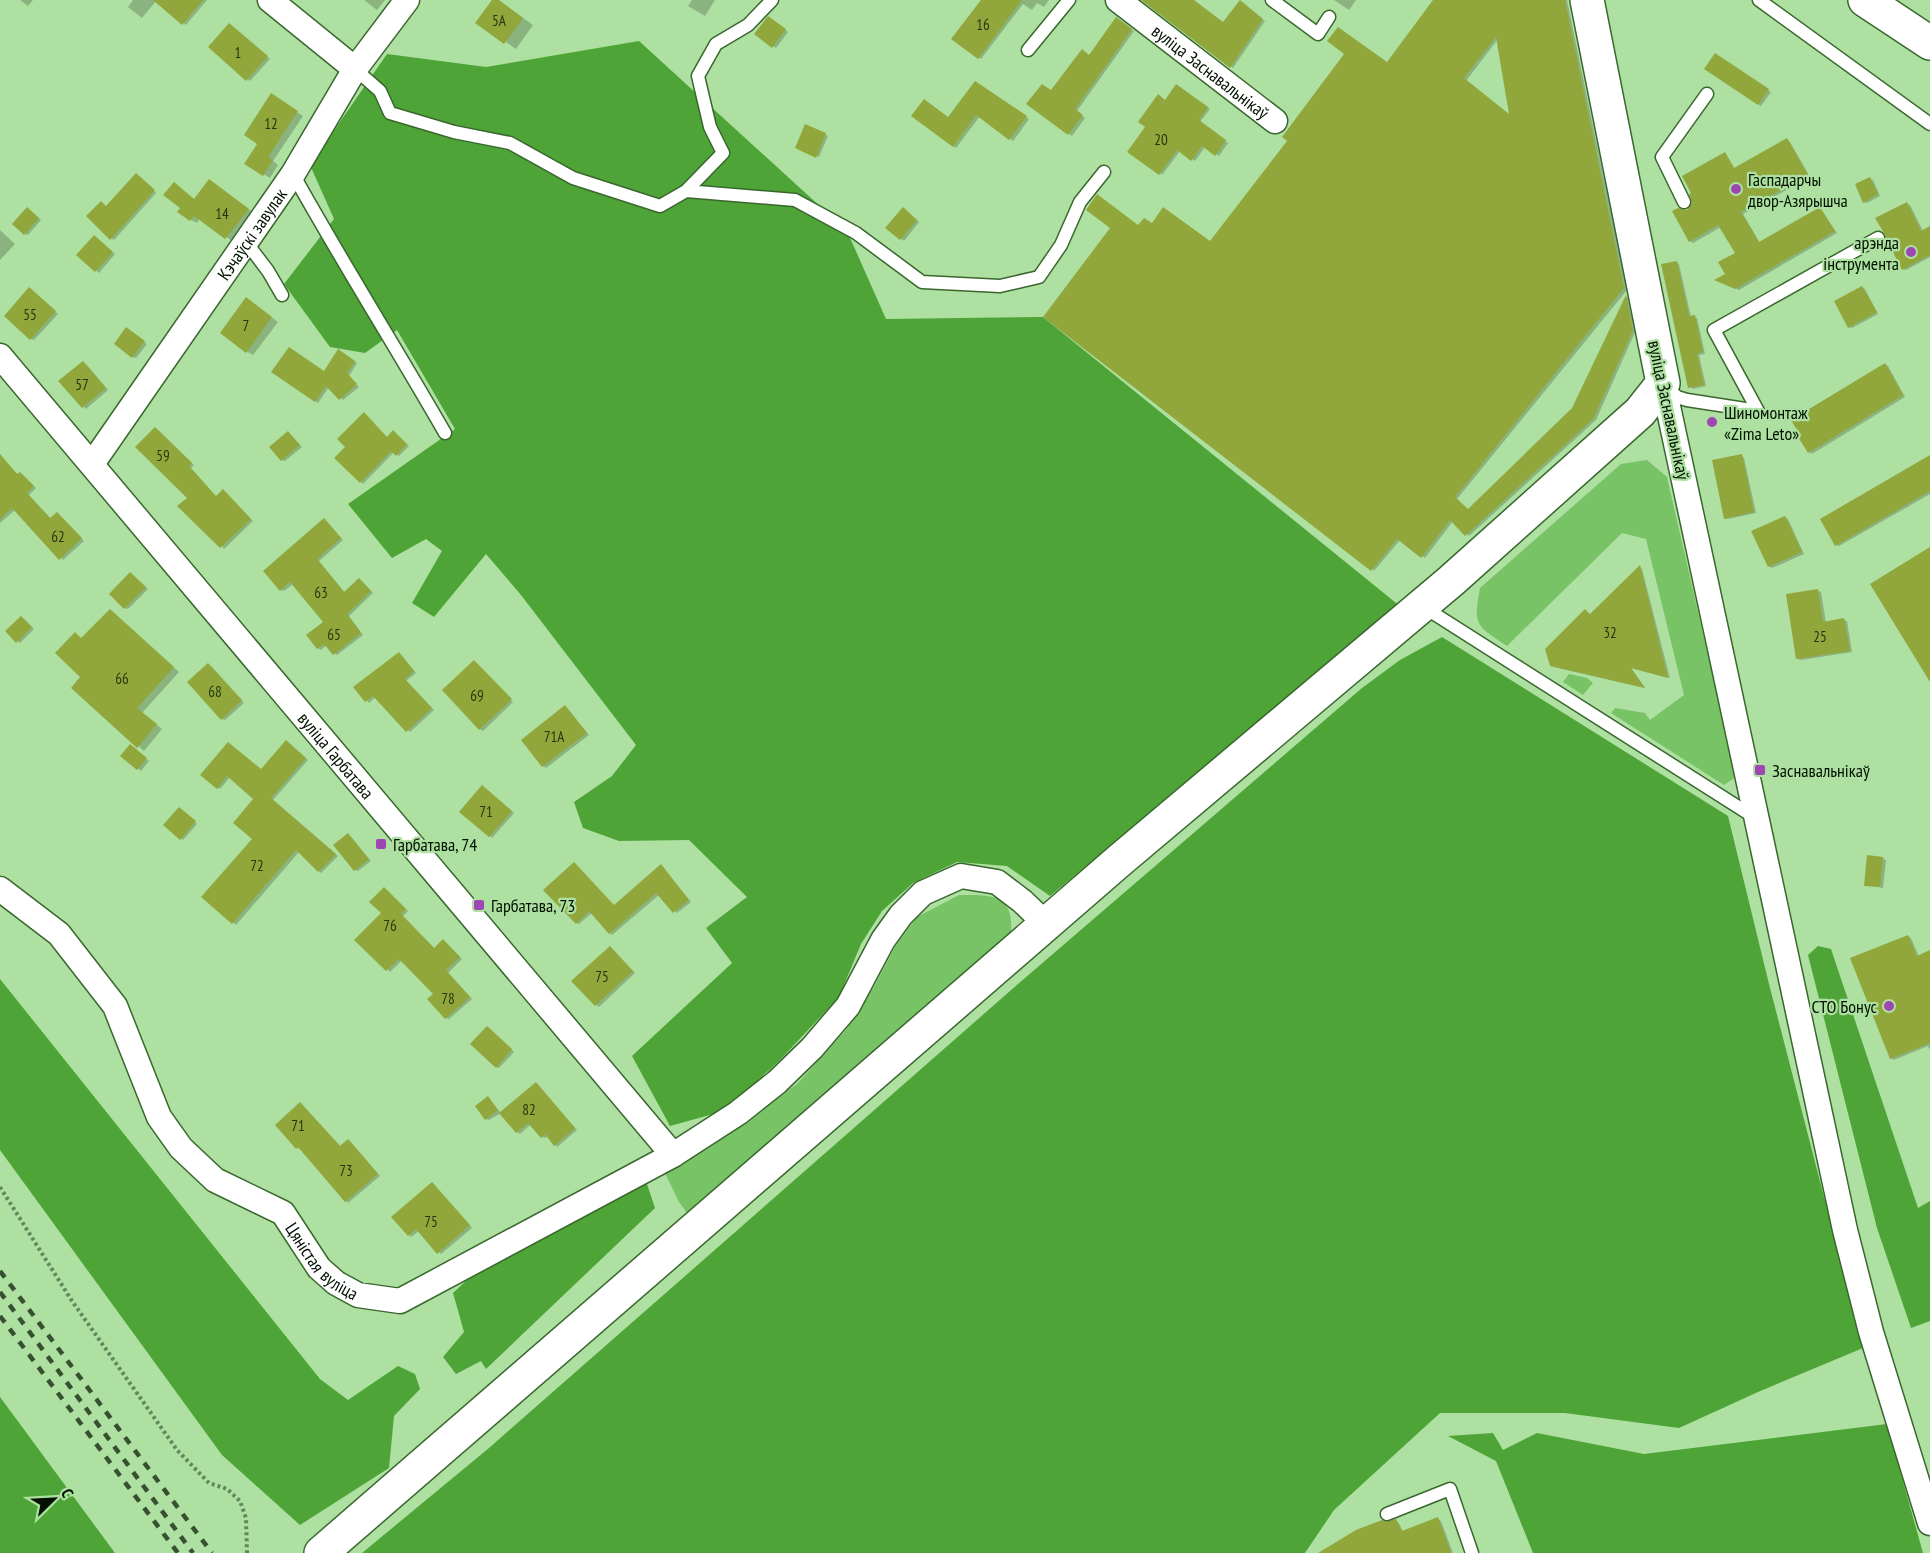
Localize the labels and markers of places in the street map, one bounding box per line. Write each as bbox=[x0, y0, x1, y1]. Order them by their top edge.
place label: Гаспадарчы двор-Азярышча bbox=[1748, 168, 1848, 212]
marker: Гаспадарчы двор-Азярышча bbox=[1729, 182, 1743, 196]
place label: арэнда інструмента bbox=[1823, 231, 1899, 275]
marker: арэнда інструмента bbox=[1904, 245, 1918, 259]
place label: Шиномонтаж «Zima Leto» bbox=[1724, 401, 1808, 445]
marker: Шиномонтаж «Zima Leto» bbox=[1705, 415, 1719, 429]
place label: Заснавальнікаў bbox=[1772, 759, 1870, 782]
marker: Заснавальнікаў bbox=[1753, 763, 1767, 777]
place label: Гарбатава, 74 bbox=[393, 833, 477, 856]
marker: Гарбатава, 74 bbox=[374, 837, 388, 851]
place label: Гарбатава, 73 bbox=[491, 894, 575, 917]
marker: Гарбатава, 73 bbox=[472, 898, 486, 912]
place label: СТО Бонус bbox=[1811, 995, 1878, 1018]
marker: СТО Бонус bbox=[1882, 999, 1896, 1013]

